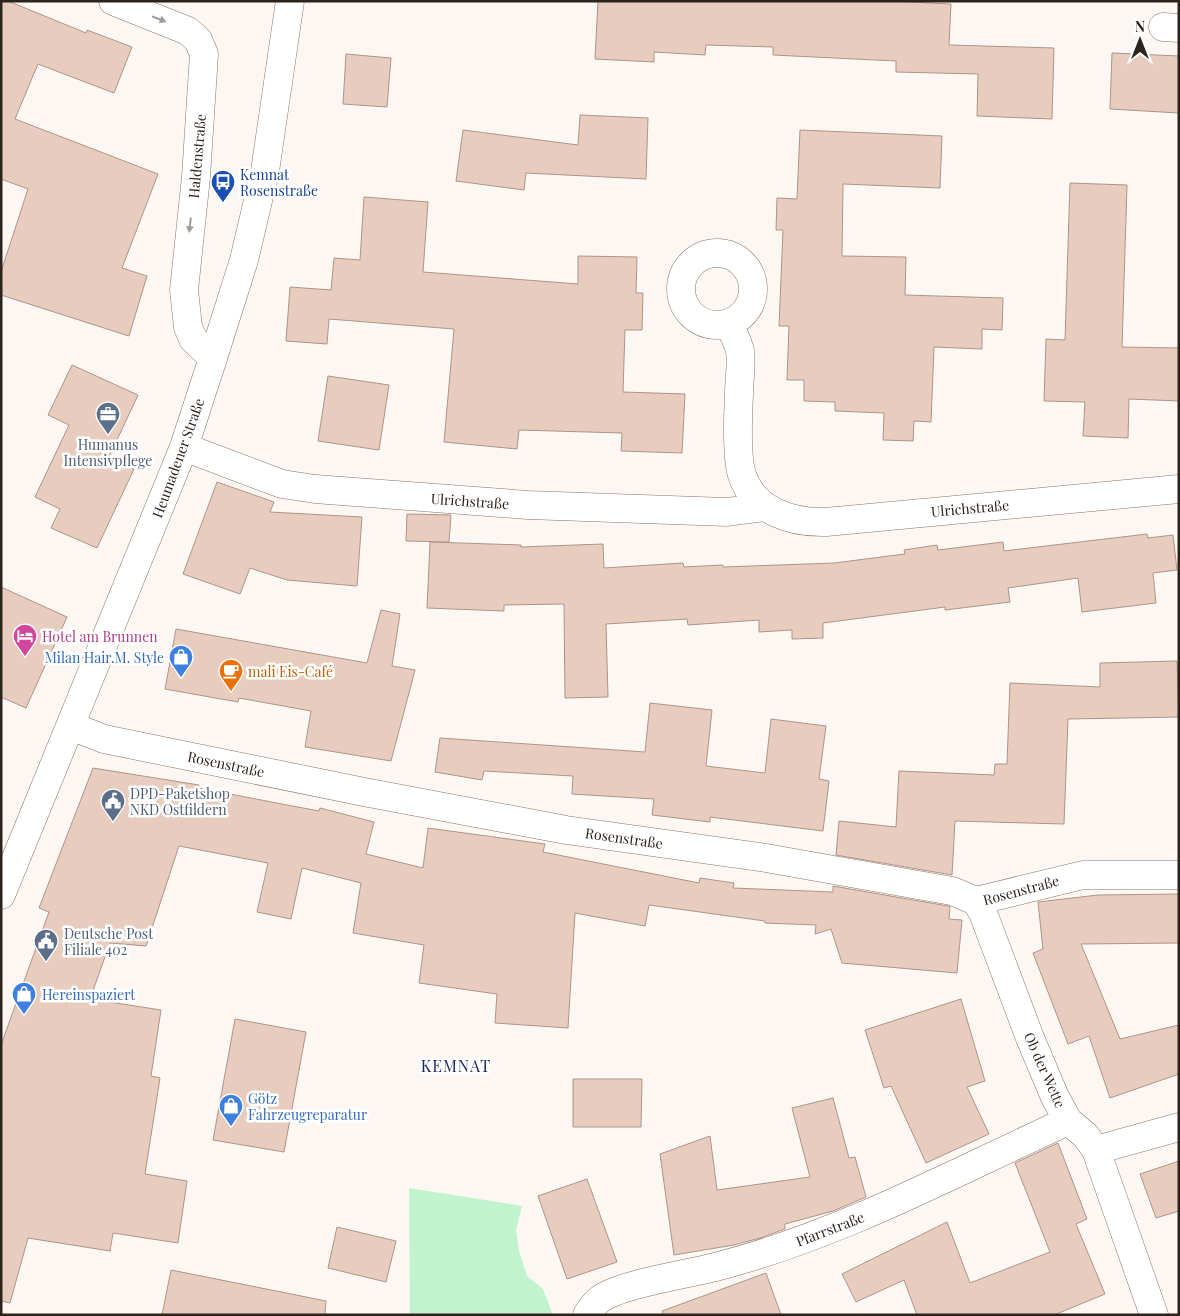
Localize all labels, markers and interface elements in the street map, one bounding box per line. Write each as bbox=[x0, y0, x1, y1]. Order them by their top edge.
north arrow bbox=[1115, 15, 1165, 65]
one-way arrow bbox=[151, 16, 166, 23]
text: N bbox=[1135, 17, 1145, 36]
street label: Haldenstraße bbox=[184, 113, 210, 199]
place label: Kemnat Rosenstraße bbox=[240, 165, 318, 200]
bus stop icon: Kemnat Rosenstraße bbox=[210, 169, 236, 203]
one-way arrow bbox=[186, 217, 194, 233]
street label: Heumadener Straße bbox=[148, 396, 208, 520]
office icon: Humanus Intensivpflege bbox=[95, 401, 121, 435]
place label: Humanus Intensivpflege bbox=[64, 435, 152, 470]
street label: Ulrichstraße bbox=[430, 489, 510, 513]
street label: Ulrichstraße bbox=[930, 495, 1010, 521]
hotel icon: Hotel am Brunnen bbox=[12, 623, 38, 657]
place label: Hotel am Brunnen bbox=[42, 627, 158, 646]
shop icon: Milan Hair.M. Style bbox=[168, 644, 194, 678]
place label: Milan Hair.M. Style bbox=[45, 648, 164, 667]
cafe icon: mali Eis-Café bbox=[218, 658, 244, 692]
place label: mali Eis-Café bbox=[248, 662, 333, 681]
street label: Rosenstraße bbox=[186, 747, 266, 781]
place label: DPD-Paketshop NKD Ostfildern bbox=[130, 784, 230, 819]
public building icon: DPD-Paketshop NKD Ostfildern bbox=[100, 788, 126, 822]
street label: Rosenstraße bbox=[584, 823, 664, 853]
street label: Rosenstraße bbox=[981, 871, 1061, 909]
place label: Deutsche Post Filiale 402 bbox=[64, 924, 154, 959]
public building icon: Deutsche Post Filiale 402 bbox=[33, 928, 59, 962]
shop icon: Hereinspaziert bbox=[11, 981, 37, 1015]
place label: Hereinspaziert bbox=[42, 985, 136, 1004]
street label: Ob der Wette bbox=[1020, 1029, 1070, 1111]
district label: KEMNAT bbox=[421, 1055, 491, 1076]
place label: Götz Fahrzeugreparatur bbox=[248, 1089, 368, 1124]
shop icon: Götz Fahrzeugreparatur bbox=[218, 1093, 244, 1127]
street label: Pfarrstraße bbox=[793, 1207, 867, 1251]

